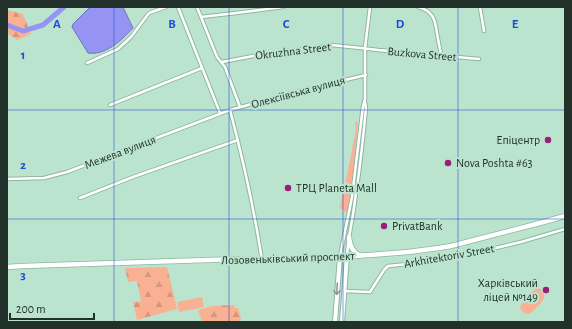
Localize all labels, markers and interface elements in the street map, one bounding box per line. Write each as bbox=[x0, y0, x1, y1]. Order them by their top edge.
text: A bbox=[53, 18, 61, 31]
text: B bbox=[168, 18, 176, 31]
text: C bbox=[283, 18, 290, 31]
text: D bbox=[396, 18, 405, 31]
text: E bbox=[512, 18, 519, 31]
street label: Okruzhna Street bbox=[254, 40, 332, 62]
street label: Buzkova Street bbox=[387, 45, 457, 63]
text: 1 bbox=[21, 49, 25, 62]
street label: Олексіївська вулиця bbox=[250, 74, 347, 111]
street label: Межева вулиця bbox=[83, 133, 158, 172]
place label: Епіцентр bbox=[496, 134, 540, 146]
marker: Епіцентр bbox=[543, 135, 553, 145]
place label: Nova Poshta #63 bbox=[456, 157, 533, 169]
marker: Nova Poshta #63 bbox=[443, 158, 453, 168]
text: 2 bbox=[20, 159, 26, 172]
place label: ТРЦ Planeta Mall bbox=[296, 182, 377, 194]
marker: ТРЦ Planeta Mall bbox=[283, 183, 293, 193]
place label: PrivatBank bbox=[392, 220, 443, 232]
marker: PrivatBank bbox=[379, 221, 389, 231]
street label: Arkhitektoriv Street bbox=[403, 242, 495, 270]
street label: Лозовеньківський проспект bbox=[221, 250, 356, 266]
text: 3 bbox=[20, 269, 26, 282]
place label: Харківський ліцей №149 bbox=[478, 277, 538, 303]
one-way arrow bbox=[333, 282, 341, 295]
marker: Харківський ліцей №149 bbox=[541, 285, 551, 295]
scale bar bbox=[10, 295, 94, 321]
text: 200 m bbox=[16, 303, 46, 315]

